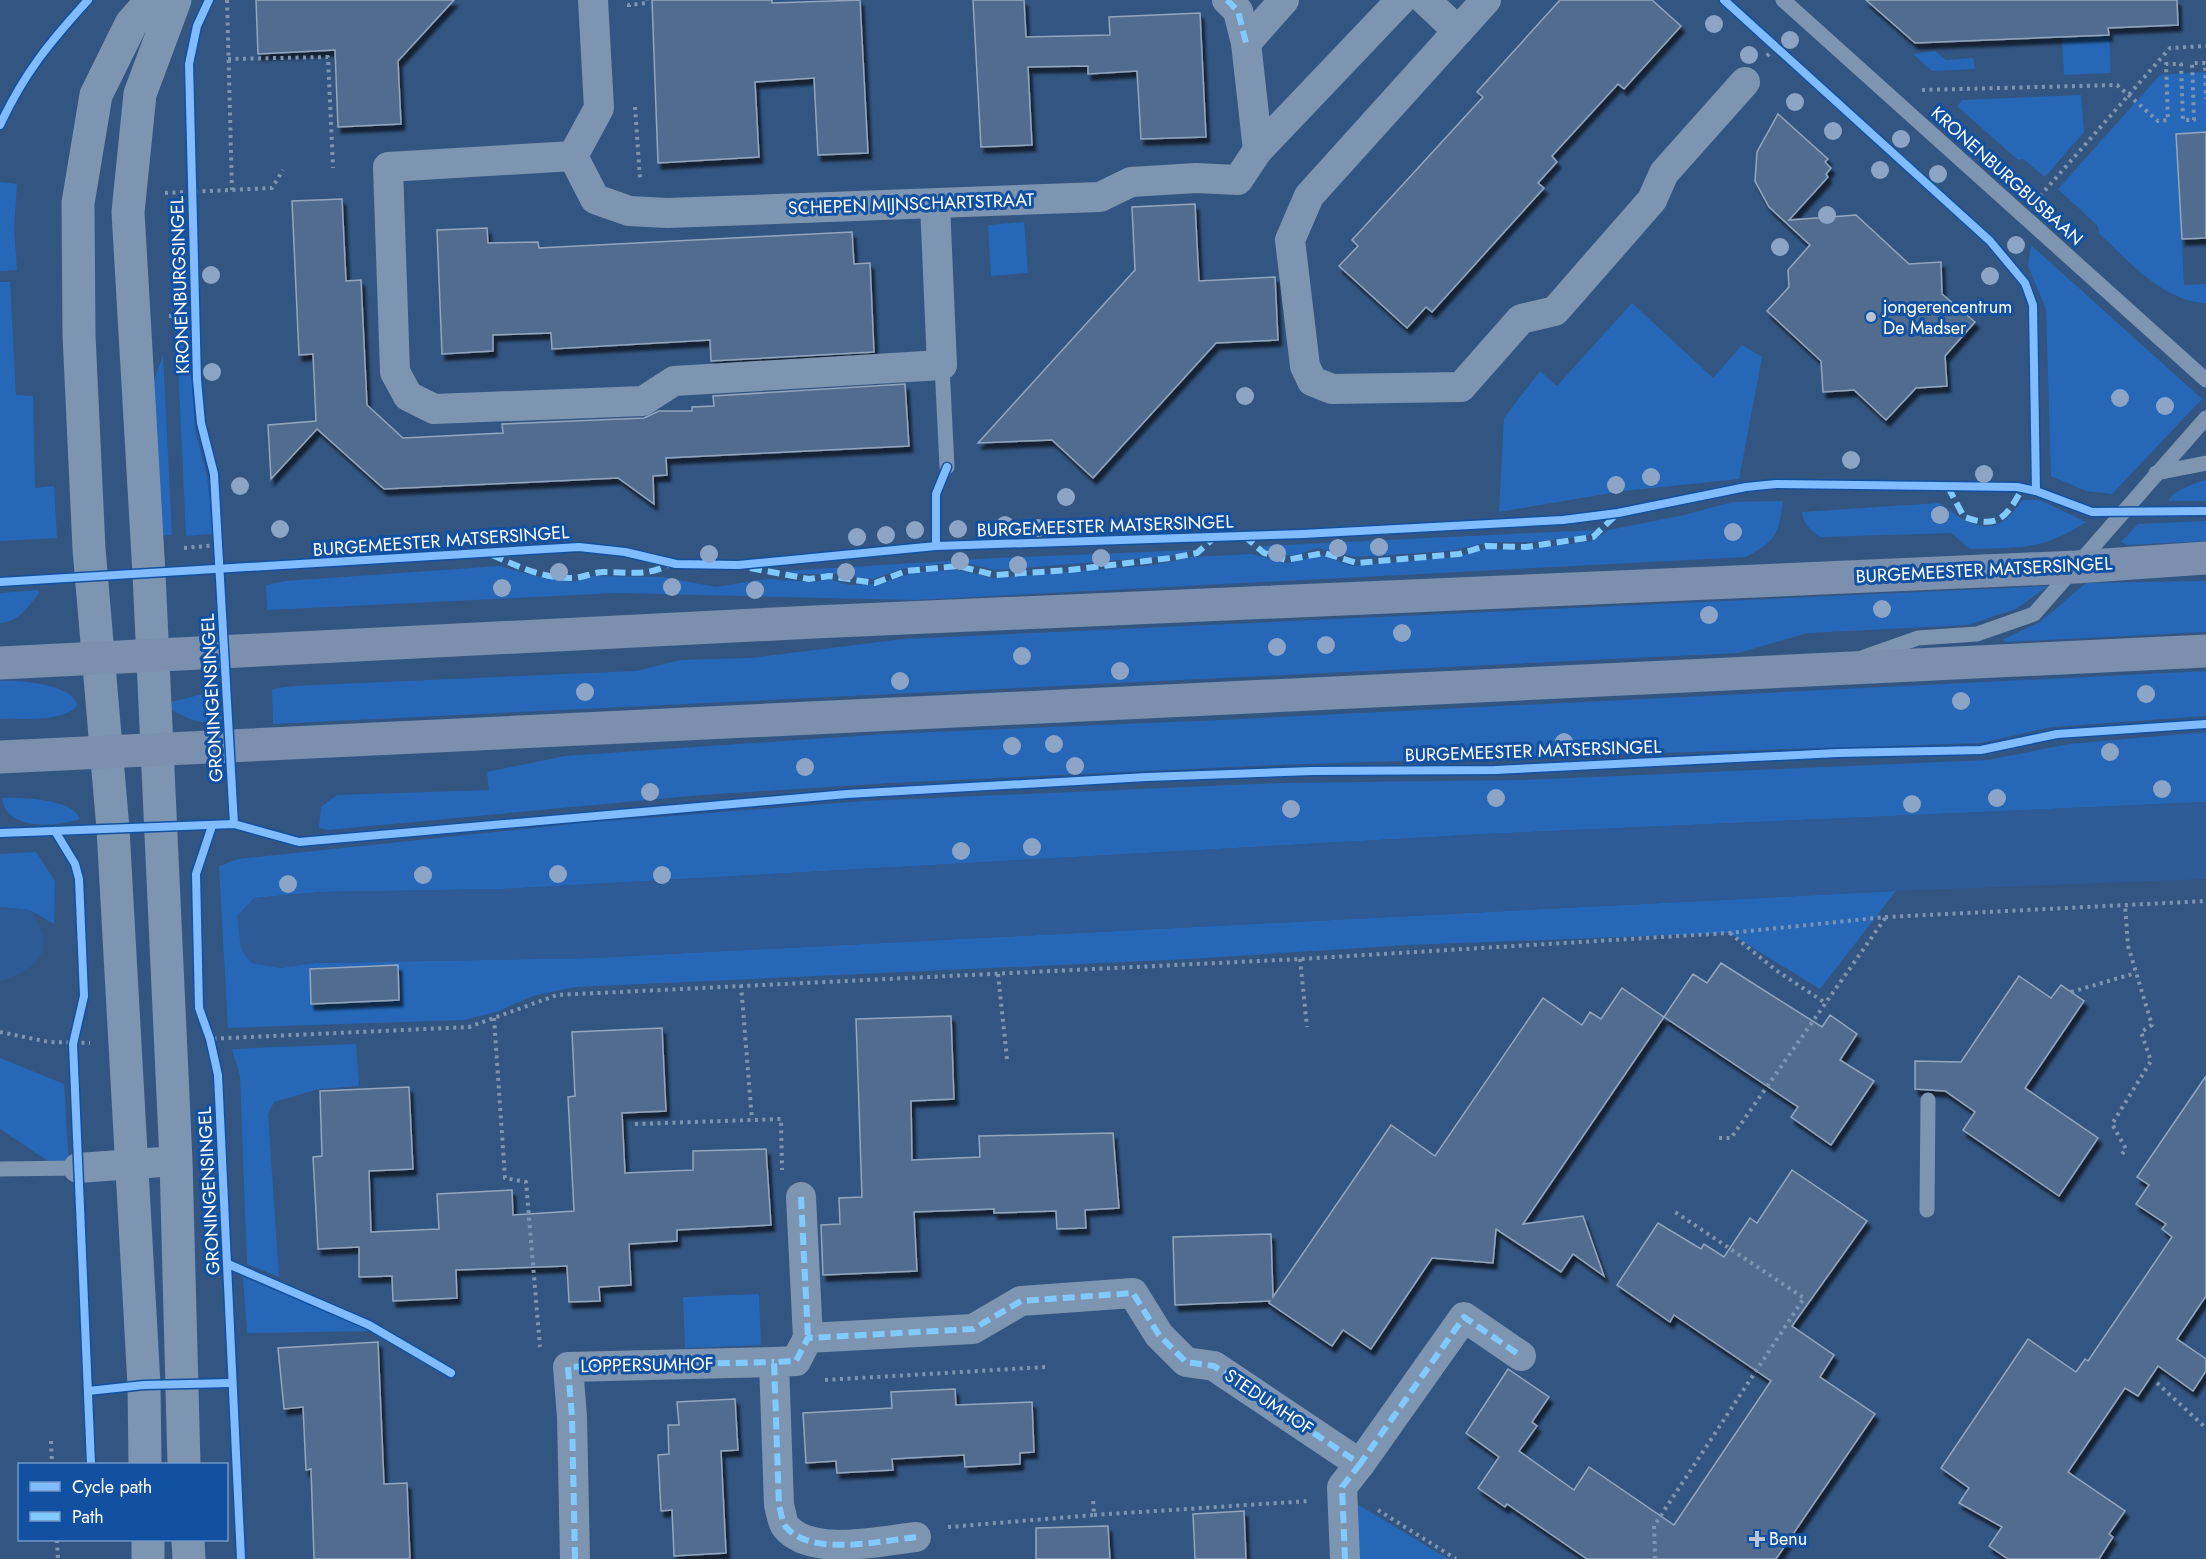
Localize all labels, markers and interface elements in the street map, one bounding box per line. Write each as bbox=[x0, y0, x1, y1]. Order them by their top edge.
street label: KRONENBURGBUSBAAN bbox=[1925, 100, 2089, 252]
street label: SCHEPEN MIJNSCHARTSTRAAT bbox=[787, 187, 1035, 221]
street label: KRONENBURGSINGEL bbox=[164, 196, 196, 374]
place label: jongerencentrum De Madser bbox=[1881, 294, 2012, 341]
marker: jongerencentrum De Madser bbox=[1864, 310, 1878, 324]
street label: BURGEMEESTER MATSERSINGEL bbox=[976, 509, 1234, 543]
street label: BURGEMEESTER MATSERSINGEL bbox=[312, 519, 570, 563]
street label: BURGEMEESTER MATSERSINGEL bbox=[1855, 550, 2113, 590]
street label: GRONINGENSINGEL bbox=[195, 613, 229, 783]
street label: BURGEMEESTER MATSERSINGEL bbox=[1404, 734, 1662, 768]
street label: GRONINGENSINGEL bbox=[192, 1106, 226, 1276]
street label: LOPPERSUMHOF bbox=[580, 1351, 714, 1379]
street label: STEDUMHOF bbox=[1219, 1363, 1319, 1441]
legend bbox=[18, 1463, 228, 1541]
text: Cycle path bbox=[72, 1474, 152, 1500]
text: Path bbox=[72, 1504, 104, 1530]
place label: Benu bbox=[1769, 1526, 1807, 1552]
marker: Benu bbox=[1750, 1532, 1764, 1546]

